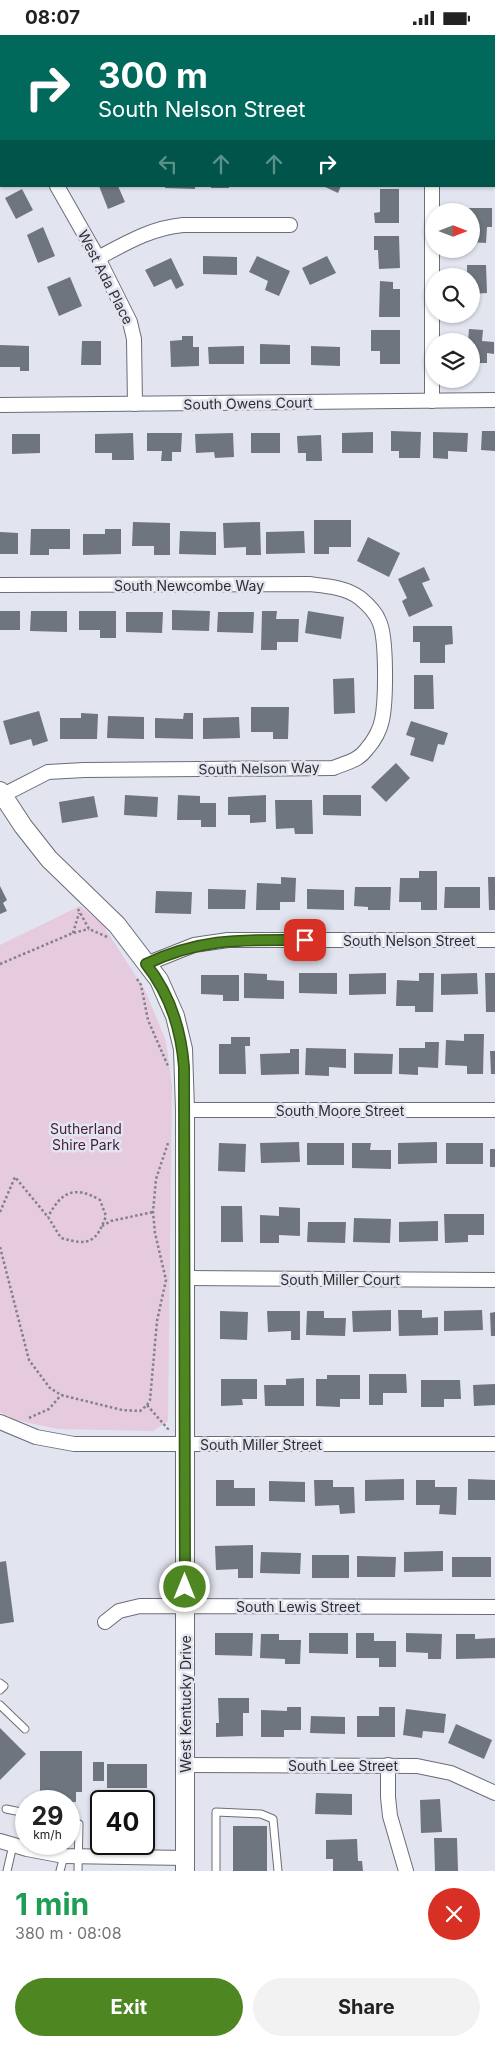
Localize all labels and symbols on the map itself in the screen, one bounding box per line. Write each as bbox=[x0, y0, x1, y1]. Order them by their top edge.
north arrow bbox=[425, 203, 480, 257]
street label: West Ada Place bbox=[75, 227, 137, 327]
street label: South Owens Court bbox=[183, 393, 313, 413]
street label: South Newcombe Way bbox=[114, 577, 264, 594]
street label: South Nelson Way bbox=[198, 758, 320, 778]
pin bbox=[284, 919, 326, 961]
street label: South Nelson Street bbox=[343, 932, 475, 949]
street label: South Moore Street bbox=[276, 1102, 405, 1119]
park label: Sutherland Shire Park bbox=[50, 1120, 122, 1153]
street label: South Miller Court bbox=[280, 1271, 400, 1288]
street label: South Miller Street bbox=[200, 1436, 322, 1453]
position arrow bbox=[158, 1560, 210, 1612]
street label: South Lewis Street bbox=[236, 1598, 360, 1615]
street label: West Kentucky Drive bbox=[177, 1635, 194, 1773]
street label: South Lee Street bbox=[288, 1757, 398, 1774]
speed limit sign: 40 bbox=[90, 1790, 155, 1855]

